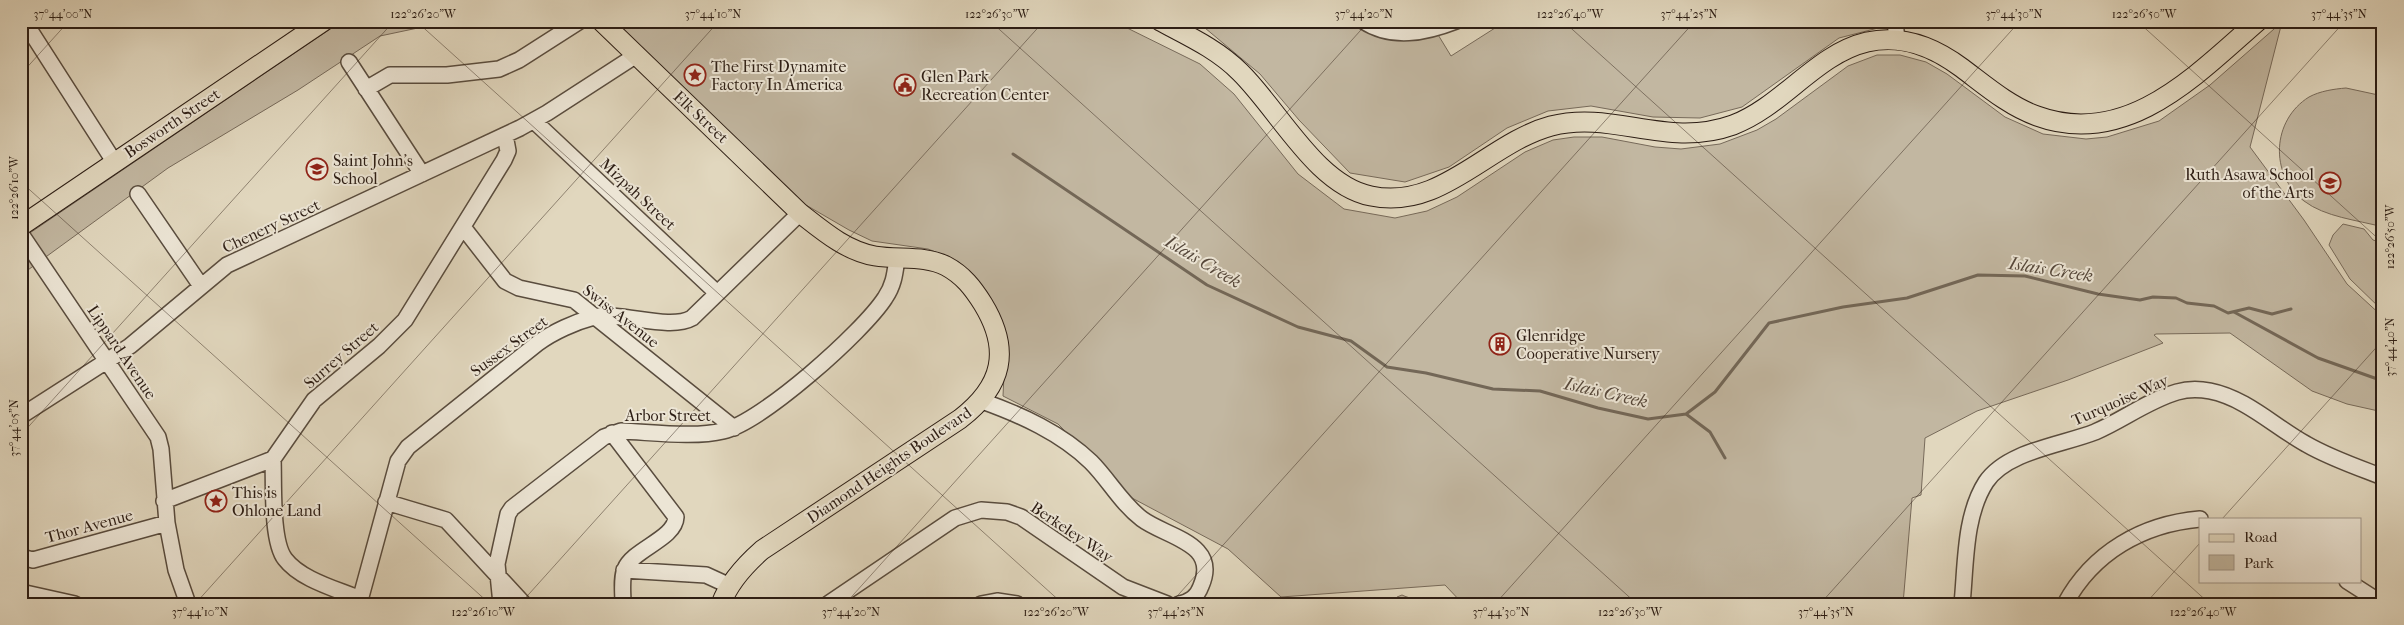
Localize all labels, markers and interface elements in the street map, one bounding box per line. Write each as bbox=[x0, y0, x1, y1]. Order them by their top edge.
text: 37°44'00"N bbox=[34, 7, 92, 21]
text: 122°26'20"W bbox=[390, 7, 457, 21]
text: 37°44'10"N bbox=[685, 7, 741, 21]
text: 122°26'30"W bbox=[965, 7, 1030, 21]
text: 37°44'20"N bbox=[1335, 7, 1393, 21]
text: 122°26'40"W bbox=[1537, 7, 1604, 21]
text: 37°44'25"N bbox=[1660, 7, 1718, 21]
text: 37°44'30"N bbox=[1985, 7, 2043, 21]
text: 122°26'50"W bbox=[2112, 7, 2177, 21]
text: 37°44'35"N bbox=[2311, 7, 2367, 21]
place label: The First Dynamite Factory In America bbox=[711, 57, 847, 94]
place icon: The First Dynamite Factory In America bbox=[683, 63, 707, 87]
place label: Glen Park Recreation Center bbox=[921, 67, 1049, 104]
public building icon: Glen Park Recreation Center bbox=[893, 73, 917, 97]
street label: Bosworth Street bbox=[121, 84, 224, 162]
street label: Elk Street bbox=[670, 87, 733, 147]
place label: Saint John's School bbox=[333, 151, 413, 188]
street label: Mizpah Street bbox=[596, 154, 680, 234]
text: 122°26'10"W bbox=[7, 155, 21, 220]
school or university icon: Saint John's School bbox=[305, 157, 329, 181]
place label: Ruth Asawa School of the Arts bbox=[2185, 165, 2315, 202]
school or university icon: Ruth Asawa School of the Arts bbox=[2318, 171, 2342, 195]
street label: Chenery Street bbox=[219, 195, 323, 257]
text: 122°26'50"W bbox=[2383, 204, 2397, 269]
water label: Islais Creek bbox=[1160, 231, 1245, 293]
water label: Islais Creek bbox=[2006, 253, 2095, 287]
street label: Swiss Avenue bbox=[579, 280, 663, 352]
street label: Lippard Avenue bbox=[84, 301, 161, 403]
street label: Sussex Street bbox=[467, 311, 552, 380]
street label: Surrey Street bbox=[300, 317, 382, 393]
text: 37°44'40"N bbox=[2383, 317, 2397, 377]
place label: Glenridge Cooperative Nursery bbox=[1516, 326, 1660, 363]
building icon: Glenridge Cooperative Nursery bbox=[1488, 332, 1512, 356]
street label: Turquoise Way bbox=[2069, 370, 2172, 430]
water label: Islais Creek bbox=[1561, 373, 1650, 413]
text: 37°44'05"N bbox=[7, 399, 21, 457]
street label: Diamond Heights Boulevard bbox=[803, 403, 975, 527]
street label: Arbor Street bbox=[624, 406, 711, 425]
place label: This is Ohlone Land bbox=[232, 483, 322, 520]
place icon: This is Ohlone Land bbox=[204, 489, 228, 513]
street label: Berkeley Way bbox=[1027, 498, 1117, 567]
street label: Thor Avenue bbox=[43, 505, 135, 547]
legend bbox=[2199, 518, 2362, 582]
text: Road bbox=[2244, 528, 2278, 546]
text: Park bbox=[2244, 554, 2274, 572]
text: 37°44'10"N bbox=[172, 605, 228, 619]
text: 122°26'10"W bbox=[451, 605, 516, 619]
text: 37°44'20"N bbox=[822, 605, 880, 619]
text: 122°26'20"W bbox=[1023, 605, 1090, 619]
text: 37°44'25"N bbox=[1147, 605, 1205, 619]
text: 37°44'30"N bbox=[1472, 605, 1530, 619]
text: 122°26'30"W bbox=[1598, 605, 1663, 619]
text: 37°44'35"N bbox=[1798, 605, 1854, 619]
text: 122°26'40"W bbox=[2170, 605, 2237, 619]

